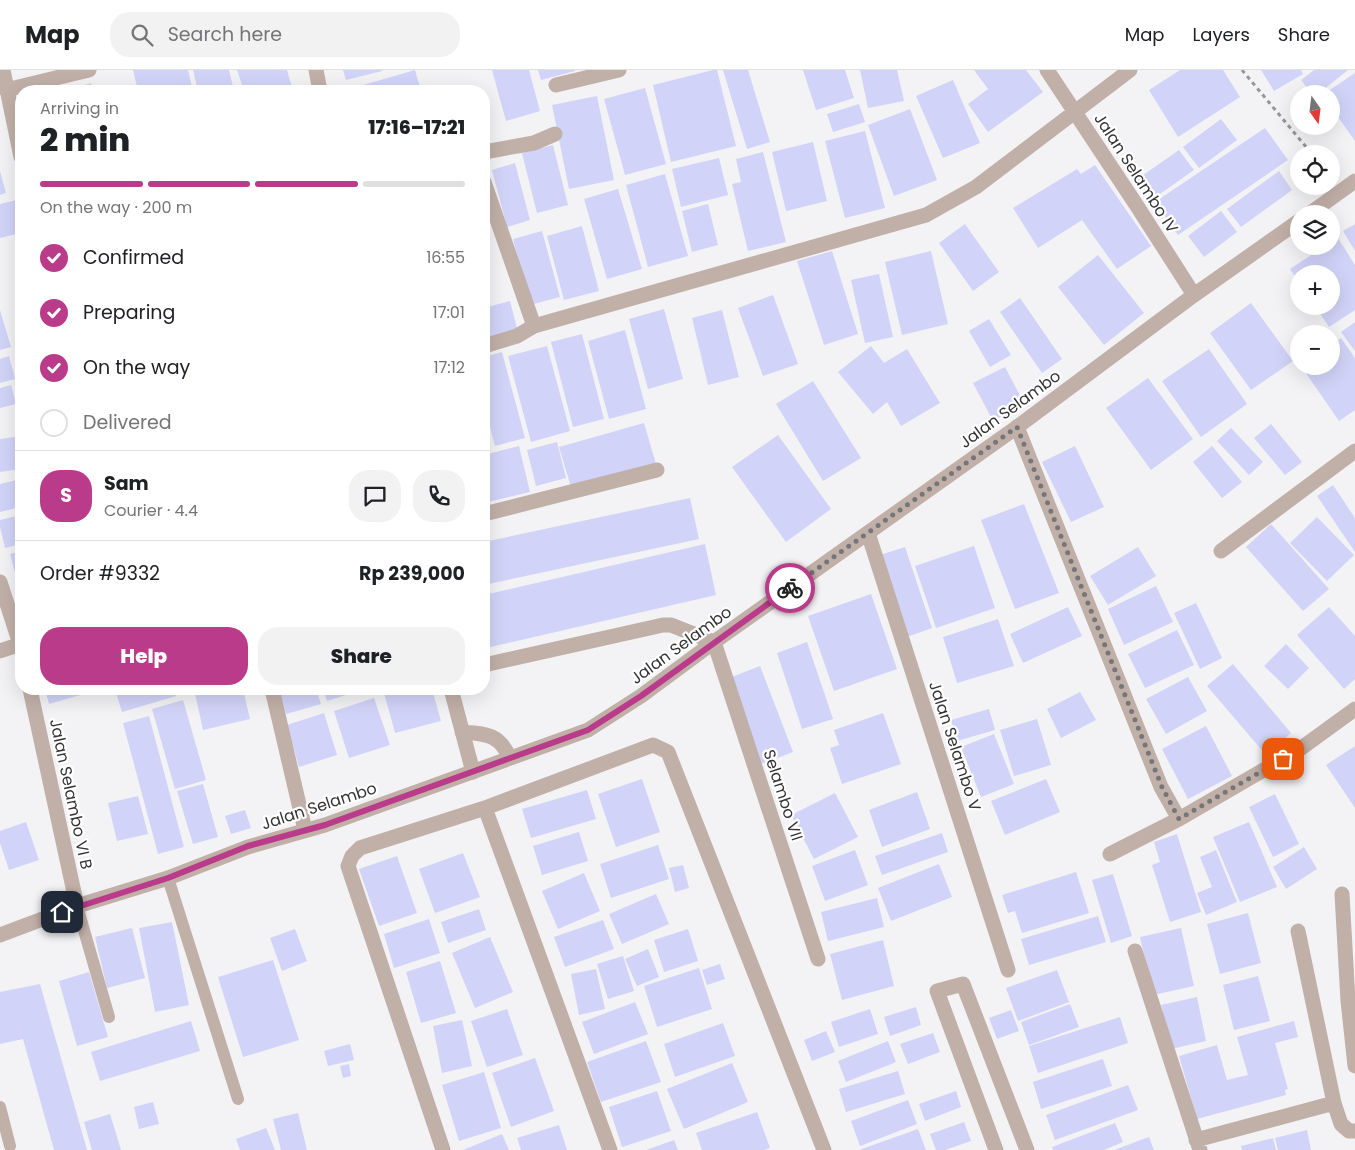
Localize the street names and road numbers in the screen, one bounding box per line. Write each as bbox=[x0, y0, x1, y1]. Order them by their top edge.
street label: Jalan Selambo IV bbox=[1088, 108, 1184, 238]
street label: Jalan Selambo bbox=[955, 364, 1065, 454]
street label: Jalan Selambo bbox=[626, 600, 736, 690]
street label: Jalan Selambo V bbox=[923, 678, 987, 814]
street label: Jalan Selambo VI B bbox=[44, 717, 98, 872]
street label: Selambo VII bbox=[757, 746, 809, 844]
street label: Jalan Selambo bbox=[258, 776, 380, 836]

